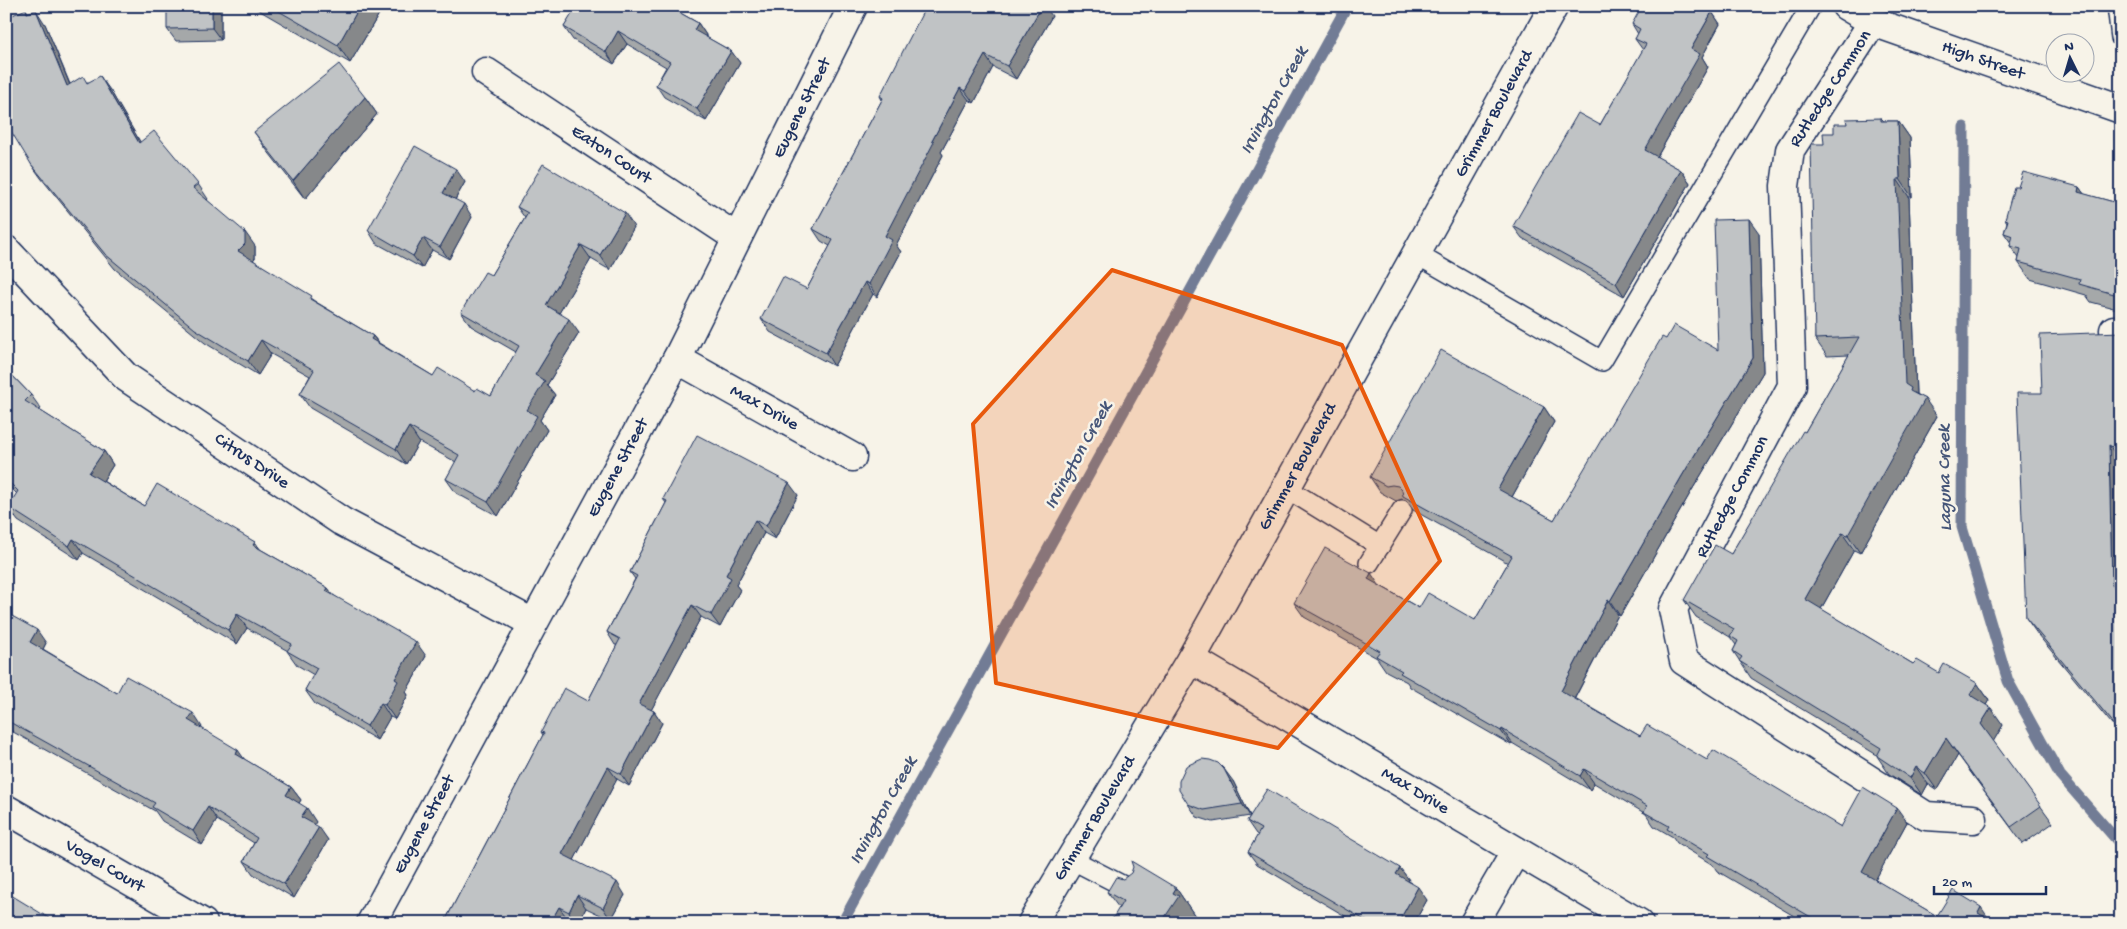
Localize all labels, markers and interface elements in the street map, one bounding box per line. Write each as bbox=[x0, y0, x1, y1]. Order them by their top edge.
street label: Rutledge Common bbox=[1785, 26, 1877, 151]
north arrow bbox=[2044, 32, 2094, 82]
street label: High Street bbox=[1939, 36, 2029, 85]
text: N bbox=[2064, 39, 2074, 56]
water label: Irvington Creek bbox=[1236, 42, 1315, 159]
street label: Grimmer Boulevard bbox=[1450, 45, 1539, 181]
street label: Eugene Street bbox=[768, 53, 837, 162]
street label: Eaton Court bbox=[567, 121, 657, 190]
street label: Max Drive bbox=[726, 380, 803, 436]
water label: Irvington Creek bbox=[1040, 397, 1119, 514]
street label: Grimmer Boulevard bbox=[1254, 398, 1342, 534]
street label: Eugene Street bbox=[583, 413, 654, 521]
water label: Laguna Creek bbox=[1934, 423, 1958, 531]
street label: Citrus Drive bbox=[210, 429, 294, 494]
street label: Rutledge Common bbox=[1692, 432, 1774, 562]
street label: Grimmer Boulevard bbox=[1049, 751, 1141, 885]
water label: Irvington Creek bbox=[845, 752, 924, 869]
street label: Max Drive bbox=[1377, 763, 1453, 820]
street label: Eugene Street bbox=[389, 770, 461, 878]
street label: Vogel Court bbox=[60, 834, 150, 898]
scale bar bbox=[1934, 864, 2047, 896]
text: 20 m bbox=[1942, 874, 1972, 892]

